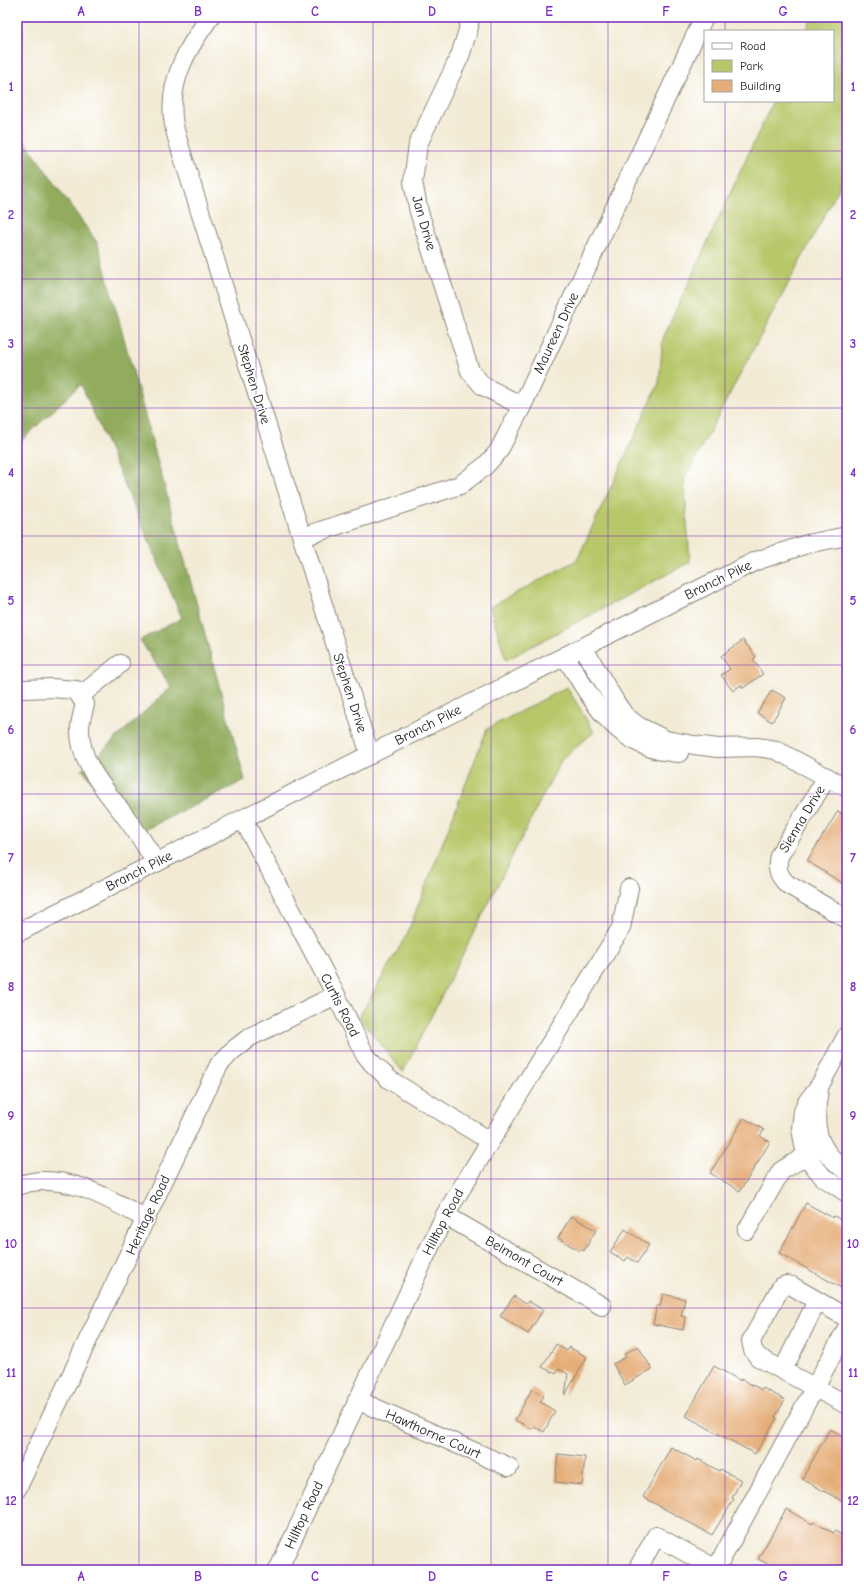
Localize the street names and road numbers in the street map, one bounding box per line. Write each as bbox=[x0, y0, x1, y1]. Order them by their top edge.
street label: Jan Drive bbox=[408, 194, 440, 252]
street label: Maureen Drive bbox=[530, 290, 582, 376]
street label: Stephen Drive bbox=[234, 342, 274, 426]
street label: Branch Pike bbox=[682, 556, 754, 604]
street label: Stephen Drive bbox=[329, 651, 371, 735]
street label: Branch Pike bbox=[392, 701, 464, 749]
street label: Sienna Drive bbox=[775, 782, 829, 856]
street label: Branch Pike bbox=[103, 847, 175, 895]
street label: Curtis Road bbox=[317, 970, 363, 1040]
street label: Heritage Road bbox=[122, 1172, 174, 1258]
street label: Hilltop Road bbox=[418, 1186, 468, 1258]
street label: Belmont Court bbox=[482, 1232, 567, 1291]
street label: Hawthorne Court bbox=[383, 1405, 484, 1463]
street label: Hilltop Road bbox=[281, 1478, 327, 1552]

